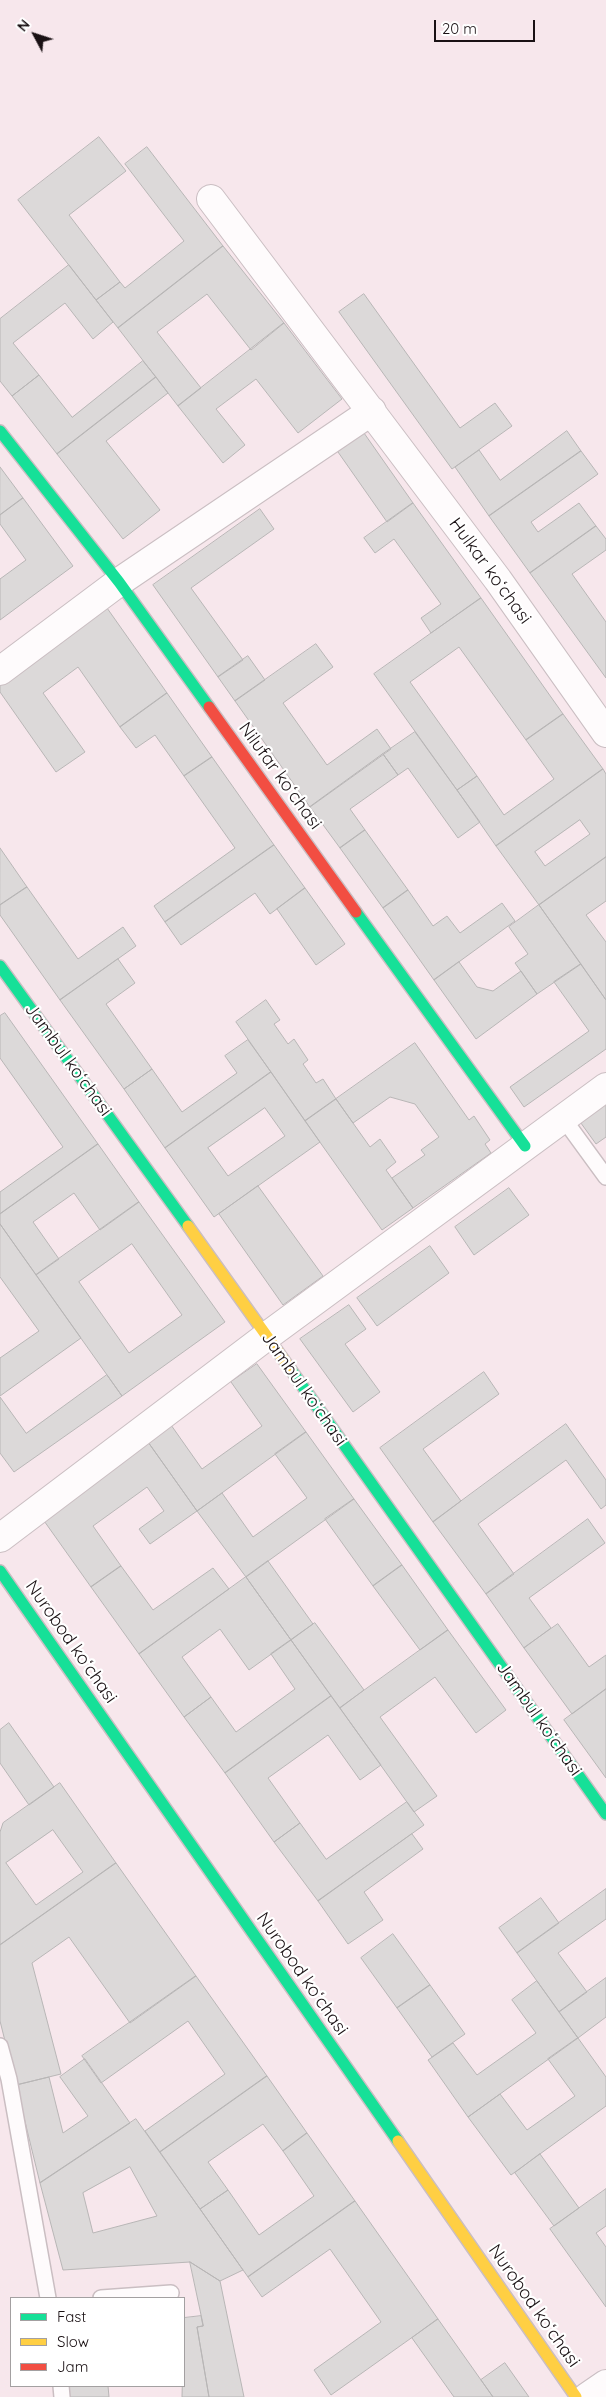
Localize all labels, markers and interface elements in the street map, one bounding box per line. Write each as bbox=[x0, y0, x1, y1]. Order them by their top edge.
north arrow bbox=[10, 10, 60, 60]
scale bar bbox=[436, 10, 537, 42]
text: N bbox=[13, 16, 34, 35]
text: 20 m bbox=[442, 19, 477, 38]
street label: Hulkar koʻchasi bbox=[444, 514, 536, 628]
street label: Nilufar koʻchasi bbox=[234, 718, 326, 834]
street label: Jambul koʻchasi bbox=[20, 999, 116, 1121]
street label: Jambul koʻchasi bbox=[257, 1328, 351, 1450]
street label: Nurobod koʻchasi bbox=[21, 1577, 121, 1707]
street label: Jambul koʻchasi bbox=[492, 1658, 586, 1780]
street label: Nurobod koʻchasi bbox=[252, 1909, 352, 2039]
street label: Nurobod koʻchasi bbox=[484, 2241, 584, 2371]
legend bbox=[10, 2297, 185, 2387]
text: Fast bbox=[57, 2307, 86, 2326]
text: Slow bbox=[57, 2332, 89, 2351]
text: Jam bbox=[57, 2357, 88, 2376]

